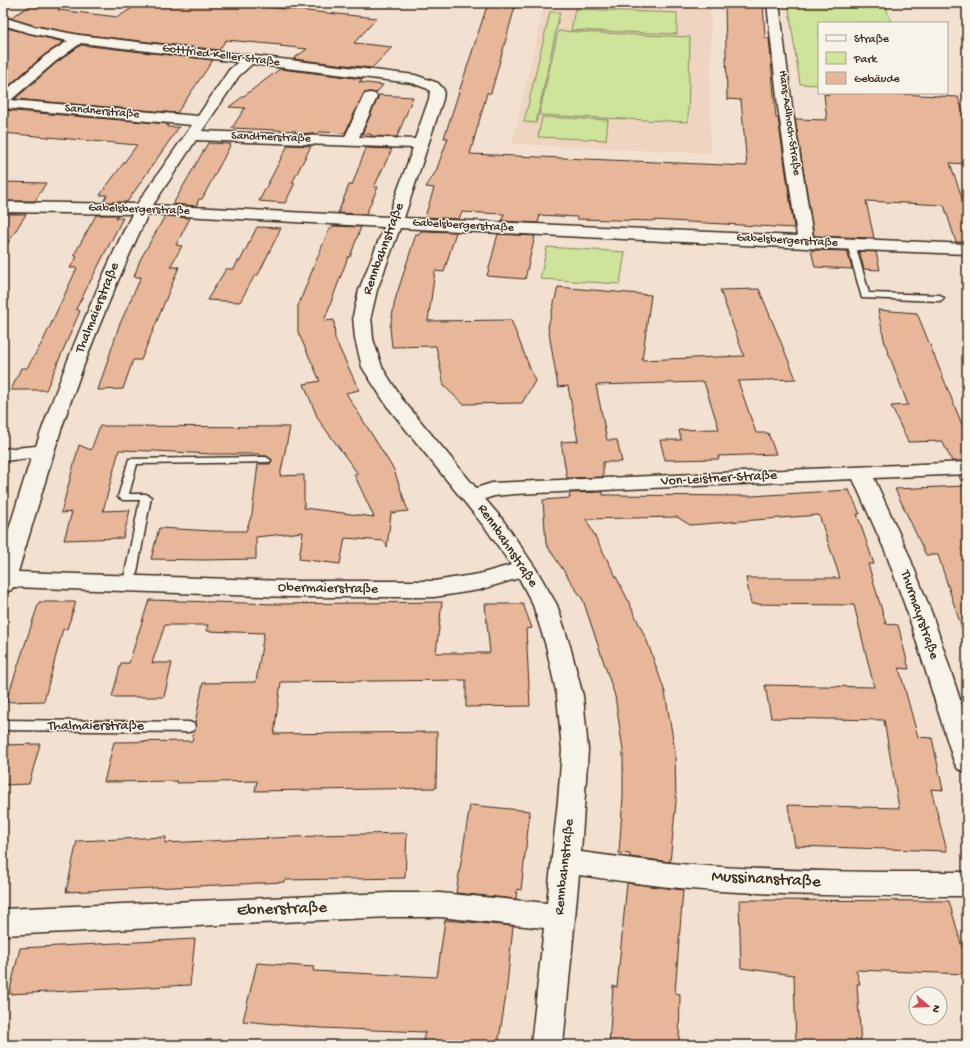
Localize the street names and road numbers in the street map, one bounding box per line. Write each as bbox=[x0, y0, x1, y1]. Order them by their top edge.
street label: Gottfried-Keller-Straße bbox=[161, 42, 281, 70]
street label: Hans-Adlhoch-Straße bbox=[775, 70, 803, 177]
street label: Sandnerstraße bbox=[64, 102, 141, 122]
street label: Sandtnerstraße bbox=[231, 130, 312, 146]
street label: Rennbahnstraße bbox=[360, 200, 409, 297]
street label: Gabelsbergerstraße bbox=[88, 201, 191, 219]
street label: Gabelsbergerstraße bbox=[412, 216, 515, 236]
street label: Gabelsbergerstraße bbox=[736, 231, 839, 251]
street label: Thalmaierstraße bbox=[72, 260, 124, 357]
street label: Von-Leistner-Straße bbox=[660, 467, 778, 491]
street label: Rennbahnstraße bbox=[473, 501, 541, 591]
street label: Thurmayrstraße bbox=[895, 567, 942, 663]
street label: Obermaierstraße bbox=[278, 580, 379, 598]
street label: Thalmaierstraße bbox=[47, 718, 145, 735]
street label: Rennbahnstraße bbox=[552, 817, 579, 916]
street label: Mussinanstraße bbox=[711, 867, 821, 893]
street label: Ebnerstraße bbox=[237, 898, 328, 922]

